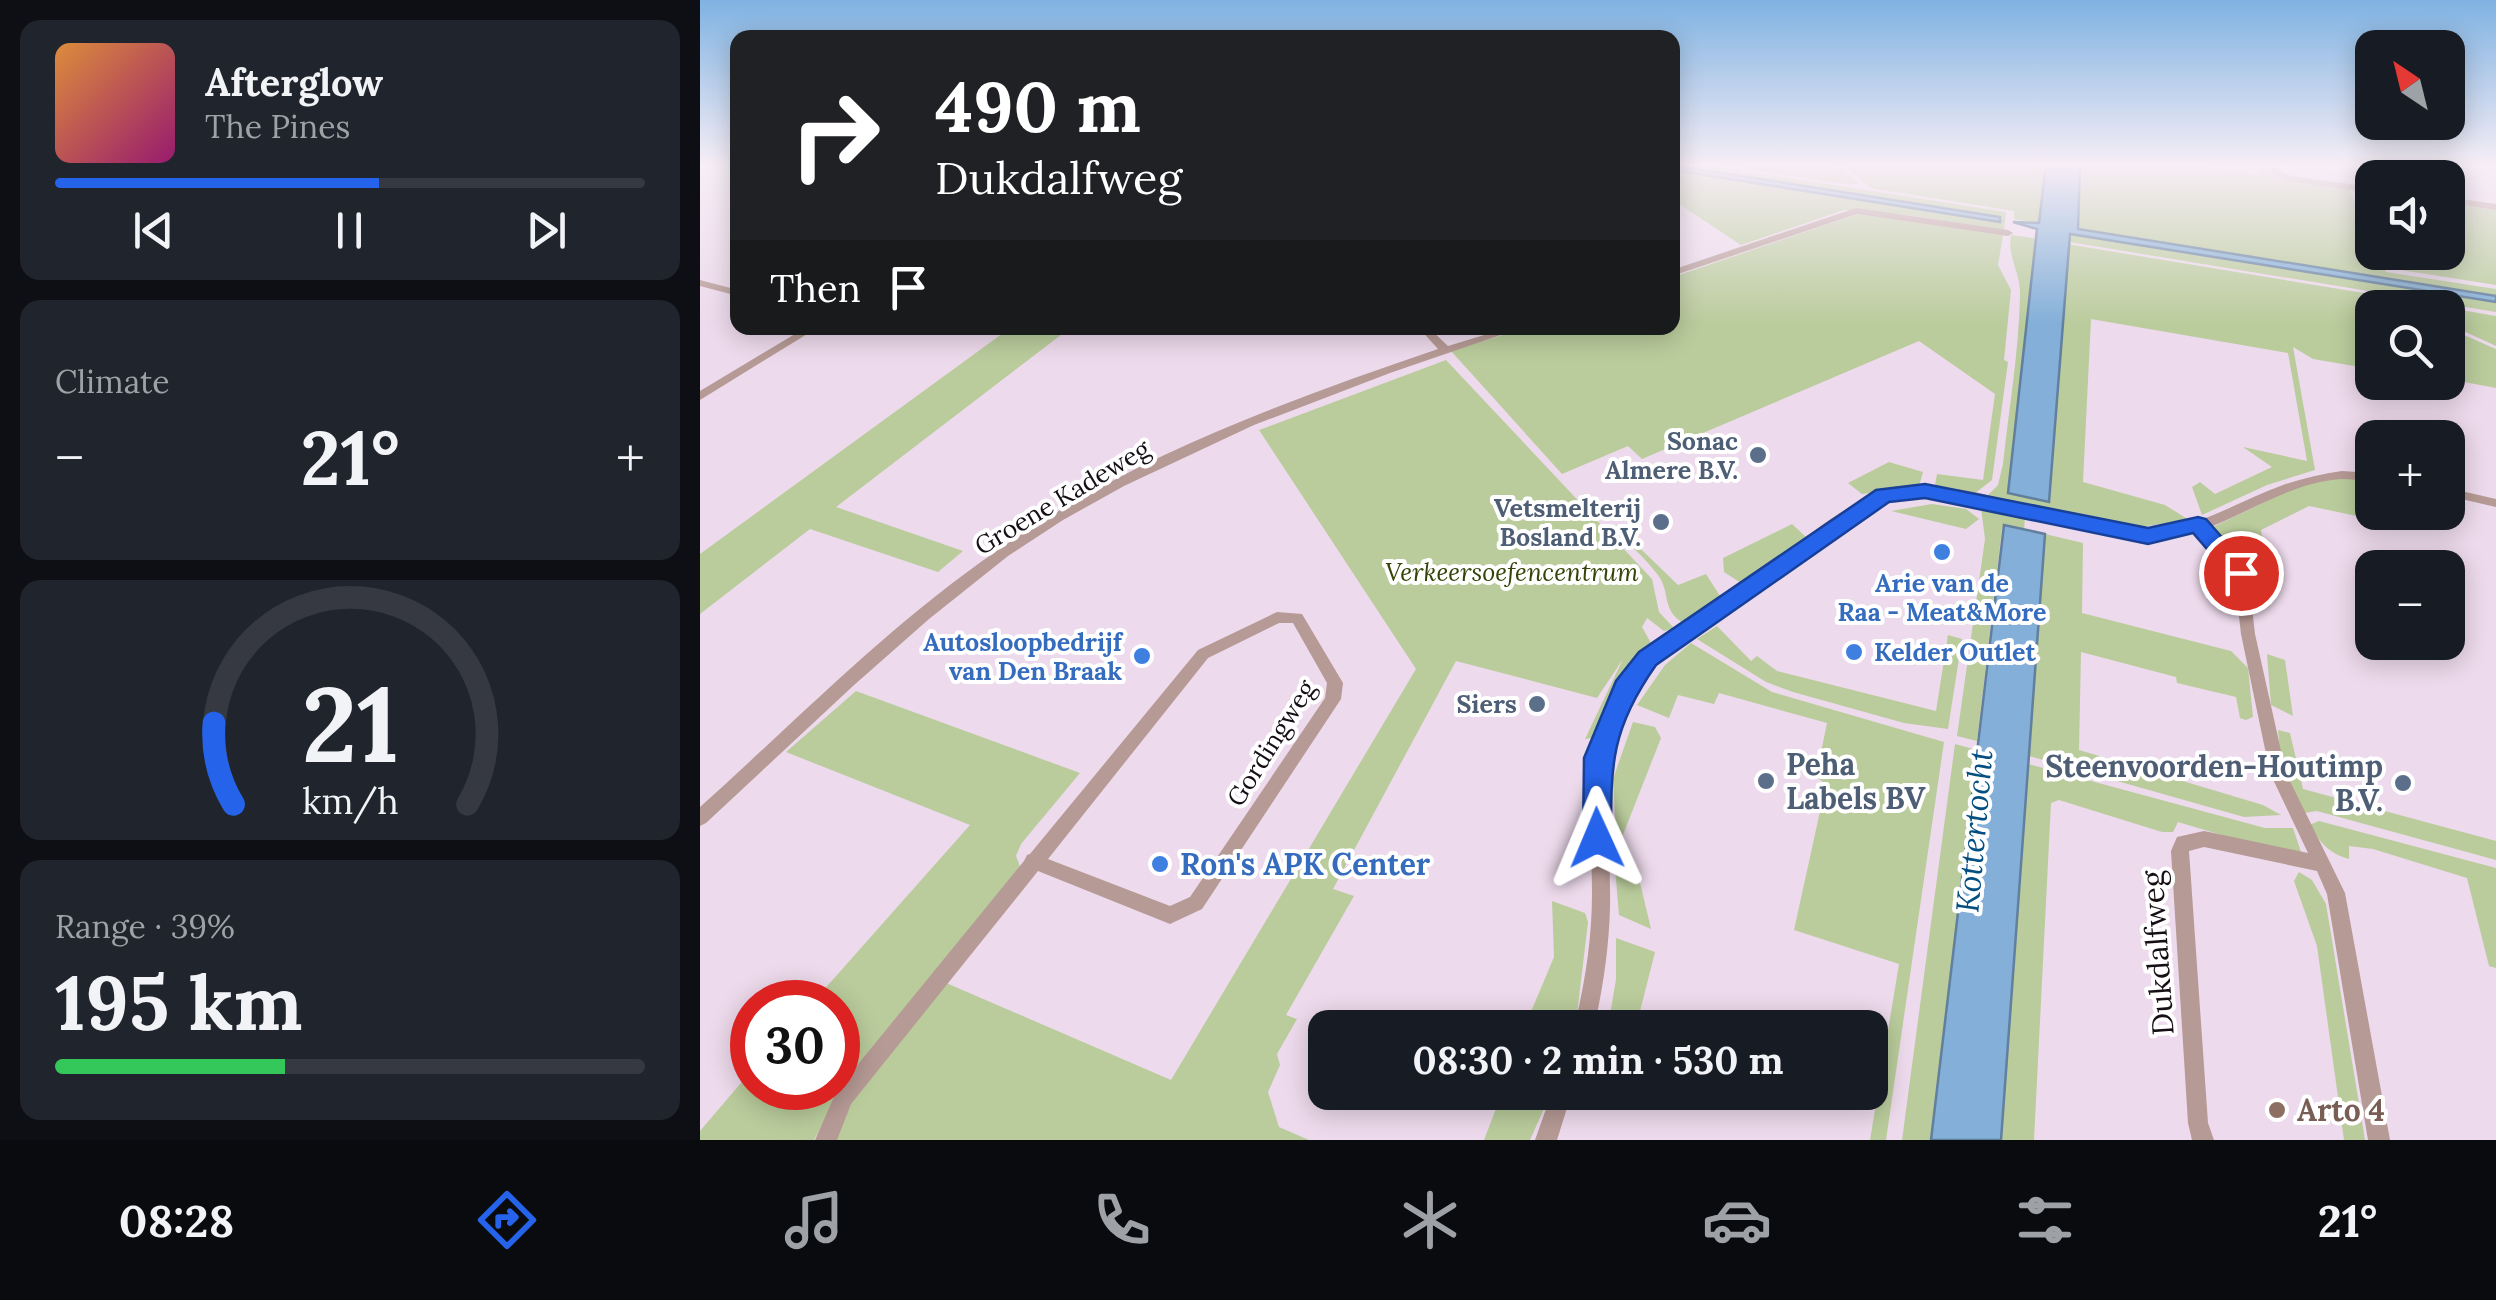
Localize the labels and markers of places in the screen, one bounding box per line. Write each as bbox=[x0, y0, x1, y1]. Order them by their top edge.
place label: Sonac Almere B.V. bbox=[1605, 425, 1738, 486]
marker: Sonac Almere B.V. bbox=[1747, 444, 1769, 466]
place label: Vetsmelterij Bosland B.V. bbox=[1494, 492, 1641, 553]
marker: Vetsmelterij Bosland B.V. bbox=[1650, 511, 1672, 533]
pin bbox=[2199, 531, 2284, 616]
marker: Arie van de Raa - Meat&More bbox=[1931, 541, 1953, 563]
place label: Arie van de Raa - Meat&More bbox=[1837, 567, 2047, 628]
place label: Autosloopbedrijf van Den Braak bbox=[923, 626, 1124, 687]
place label: Kelder Outlet bbox=[1874, 636, 2036, 668]
marker: Kelder Outlet bbox=[1843, 641, 1865, 663]
marker: Autosloopbedrijf van Den Braak bbox=[1131, 645, 1153, 667]
place label: Siers bbox=[1457, 688, 1517, 720]
marker: Siers bbox=[1526, 693, 1548, 715]
place label: Peha Labels BV bbox=[1786, 745, 1926, 817]
place label: Steenvoorden-Houtimp B.V. bbox=[2045, 747, 2383, 819]
marker: Peha Labels BV bbox=[1755, 770, 1777, 792]
marker: Steenvoorden-Houtimp B.V. bbox=[2392, 772, 2414, 794]
place label: Ron's APK Center bbox=[1180, 845, 1431, 883]
marker: Ron's APK Center bbox=[1149, 853, 1171, 875]
place label: Arto 4 bbox=[2297, 1091, 2385, 1129]
marker: Arto 4 bbox=[2266, 1099, 2288, 1121]

